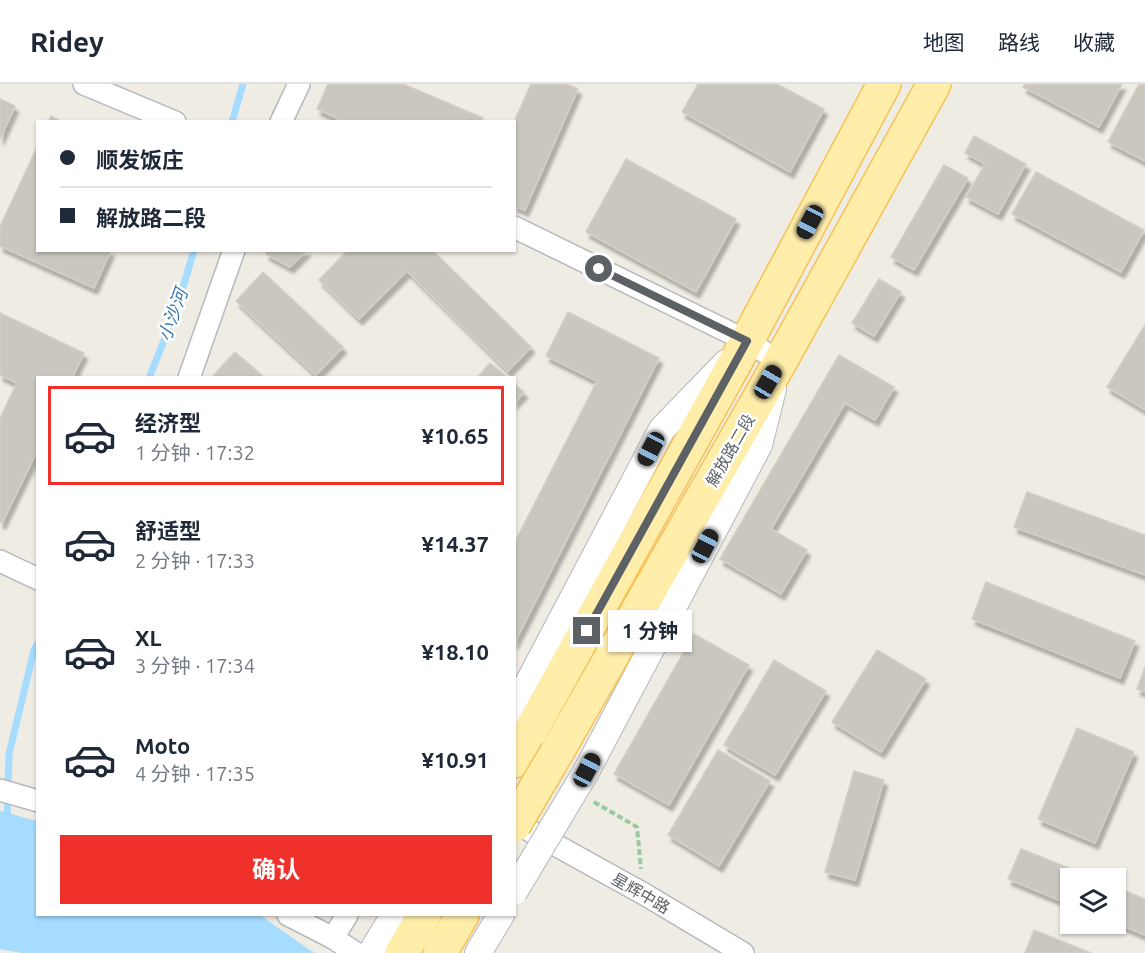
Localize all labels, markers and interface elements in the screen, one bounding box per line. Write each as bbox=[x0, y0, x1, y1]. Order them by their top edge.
text: Ridey bbox=[30, 26, 104, 57]
text: 地图 bbox=[923, 30, 965, 54]
text: 路线 bbox=[998, 30, 1040, 54]
text: 收藏 bbox=[1073, 30, 1115, 54]
text: 顺发饭庄 bbox=[96, 147, 184, 172]
car bbox=[794, 202, 826, 242]
text: 解放路二段 bbox=[96, 205, 206, 230]
route start bbox=[585, 255, 612, 282]
water label: 小沙河 bbox=[153, 283, 192, 343]
car bbox=[751, 362, 785, 402]
icon: car bbox=[63, 409, 117, 463]
text: 经济型 bbox=[135, 410, 201, 435]
street label: 解放路二段 bbox=[702, 411, 758, 489]
text: ¥10.65 bbox=[422, 423, 489, 448]
car bbox=[635, 429, 667, 469]
text: 1 分钟 · 17:32 bbox=[135, 441, 255, 464]
icon: car bbox=[63, 517, 117, 571]
text: 舒适型 bbox=[135, 518, 201, 543]
car bbox=[689, 526, 721, 566]
text: ¥14.37 bbox=[422, 531, 489, 556]
text: 2 分钟 · 17:33 bbox=[135, 549, 255, 572]
callout: 1 分钟 bbox=[608, 610, 692, 652]
route end bbox=[573, 617, 600, 644]
text: 1 分钟 bbox=[622, 619, 678, 642]
icon: car bbox=[63, 625, 117, 679]
text: XL bbox=[135, 625, 162, 650]
text: ¥18.10 bbox=[422, 639, 489, 664]
text: 3 分钟 · 17:34 bbox=[135, 654, 255, 677]
icon: car bbox=[63, 733, 117, 787]
text: Moto bbox=[135, 733, 190, 758]
text: ¥10.91 bbox=[422, 747, 489, 772]
car bbox=[571, 750, 603, 790]
text: 4 分钟 · 17:35 bbox=[135, 762, 255, 785]
button: 确认 bbox=[60, 835, 492, 904]
map controls bbox=[1060, 868, 1126, 934]
button: layers bbox=[1060, 868, 1126, 934]
street label: 星辉中路 bbox=[609, 869, 673, 917]

